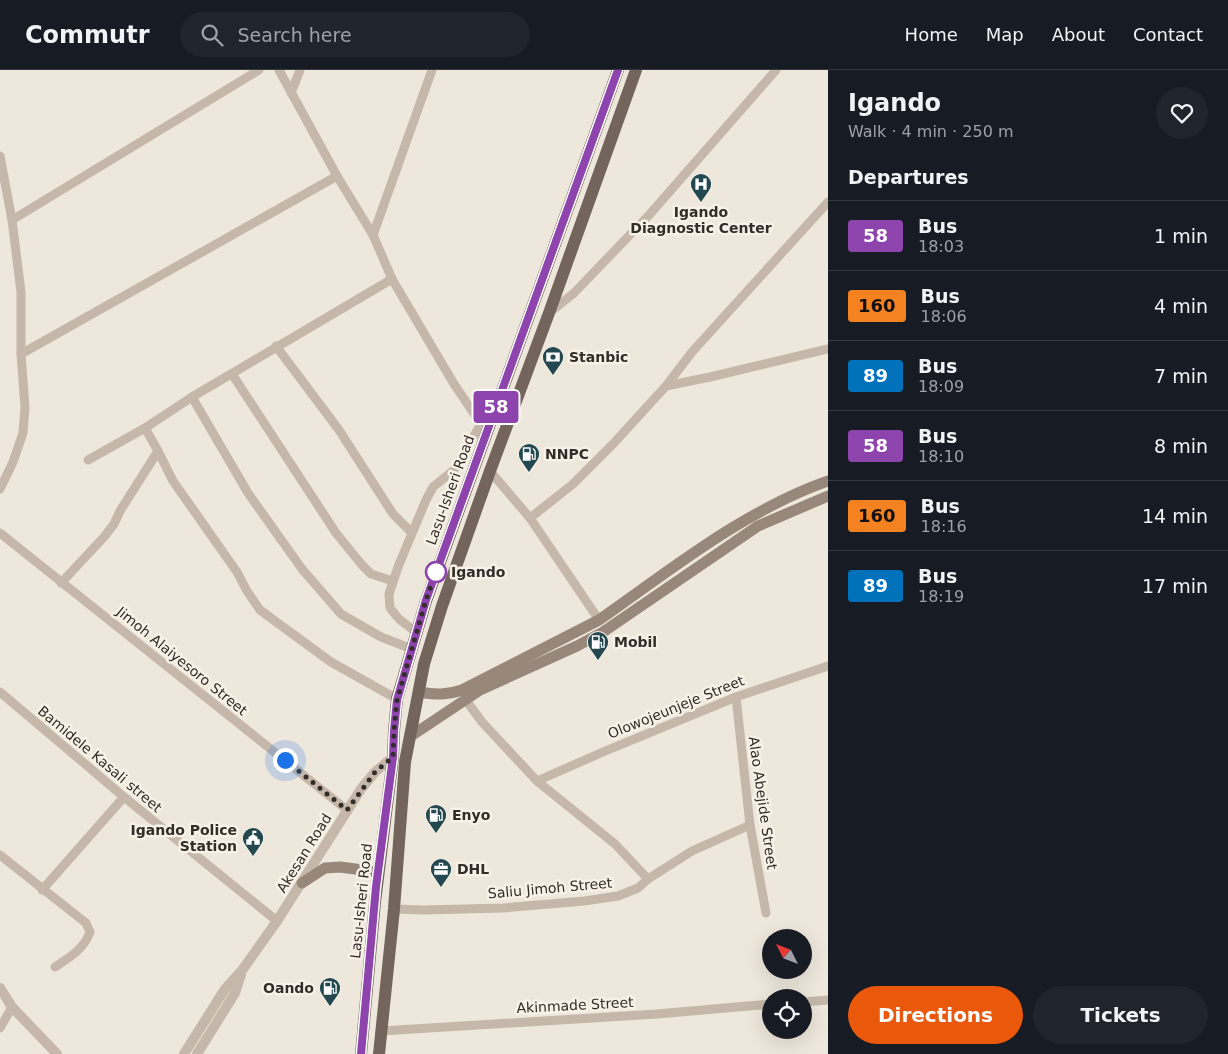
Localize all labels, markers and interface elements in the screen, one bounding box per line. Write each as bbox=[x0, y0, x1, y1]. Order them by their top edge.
search box bbox=[180, 12, 530, 57]
text: Commutr bbox=[25, 21, 150, 49]
icon: search bbox=[198, 21, 226, 49]
text: Search here bbox=[238, 24, 352, 46]
text: Home bbox=[905, 24, 958, 45]
text: Map bbox=[986, 24, 1024, 45]
text: About bbox=[1052, 24, 1105, 45]
text: Contact bbox=[1133, 24, 1203, 45]
button: heart bbox=[1156, 87, 1208, 139]
text: Igando bbox=[848, 89, 941, 117]
text: Walk · 4 min · 250 m bbox=[848, 122, 1013, 141]
text: Departures bbox=[848, 166, 969, 188]
hospital icon: Igando Diagnostic Center bbox=[689, 172, 713, 203]
place label: Igando Diagnostic Center bbox=[630, 204, 772, 236]
text: Bus bbox=[918, 215, 957, 237]
text: 58 bbox=[863, 225, 888, 246]
text: 1 min bbox=[1154, 225, 1208, 247]
text: 18:03 bbox=[918, 237, 964, 256]
text: Bus bbox=[921, 285, 960, 307]
text: 160 bbox=[858, 295, 896, 316]
text: 4 min bbox=[1154, 295, 1208, 317]
text: 18:06 bbox=[921, 307, 967, 326]
bank icon: Stanbic bbox=[541, 345, 565, 376]
place label: Stanbic bbox=[569, 349, 628, 365]
text: Bus bbox=[918, 355, 957, 377]
text: 89 bbox=[863, 365, 888, 386]
text: 7 min bbox=[1154, 365, 1208, 387]
text: 18:09 bbox=[918, 377, 964, 396]
line badge: 58 bbox=[474, 391, 518, 423]
text: 58 bbox=[483, 396, 509, 417]
text: Bus bbox=[918, 425, 957, 447]
street label: Lasu-Isheri Road bbox=[423, 433, 477, 547]
text: 58 bbox=[863, 435, 888, 456]
text: 8 min bbox=[1154, 435, 1208, 457]
fuel station icon: NNPC bbox=[517, 442, 541, 473]
place label: NNPC bbox=[545, 446, 589, 462]
text: 18:10 bbox=[918, 447, 964, 466]
text: Bus bbox=[921, 495, 960, 517]
text: 160 bbox=[858, 505, 896, 526]
text: 14 min bbox=[1142, 505, 1208, 527]
text: 18:16 bbox=[921, 517, 967, 536]
marker: Igando bbox=[425, 561, 447, 583]
place label: Igando bbox=[451, 564, 506, 580]
text: Bus bbox=[918, 565, 957, 587]
text: 89 bbox=[863, 575, 888, 596]
text: 17 min bbox=[1142, 575, 1208, 597]
text: 18:19 bbox=[918, 587, 964, 606]
street label: Jimoh Alaiyesoro Street bbox=[113, 603, 251, 719]
fuel station icon: Mobil bbox=[586, 630, 610, 661]
place label: Mobil bbox=[614, 634, 657, 650]
street label: Olowojeunjeje Street bbox=[605, 672, 747, 742]
street label: Bamidele Kasali street bbox=[35, 702, 166, 816]
street label: Alao Abejide Street bbox=[746, 735, 780, 871]
your location bbox=[273, 748, 298, 773]
fuel station icon: Enyo bbox=[424, 803, 448, 834]
place label: Enyo bbox=[452, 807, 491, 823]
street label: Akesan Road bbox=[273, 811, 335, 895]
place label: Igando Police Station bbox=[131, 822, 237, 854]
public building icon: Igando Police Station bbox=[241, 826, 265, 857]
street label: Lasu-Isheri Road bbox=[347, 843, 375, 959]
office icon: DHL bbox=[429, 857, 453, 888]
place label: DHL bbox=[457, 861, 489, 877]
street label: Saliu Jimoh Street bbox=[487, 875, 613, 901]
north arrow bbox=[762, 929, 812, 979]
map controls bbox=[762, 929, 812, 1039]
fuel station icon: Oando bbox=[318, 976, 342, 1007]
place label: Oando bbox=[263, 980, 314, 996]
button: Directions bbox=[848, 986, 1023, 1044]
button: Tickets bbox=[1033, 986, 1208, 1044]
button: locate bbox=[762, 989, 812, 1039]
street label: Akinmade Street bbox=[516, 994, 634, 1016]

